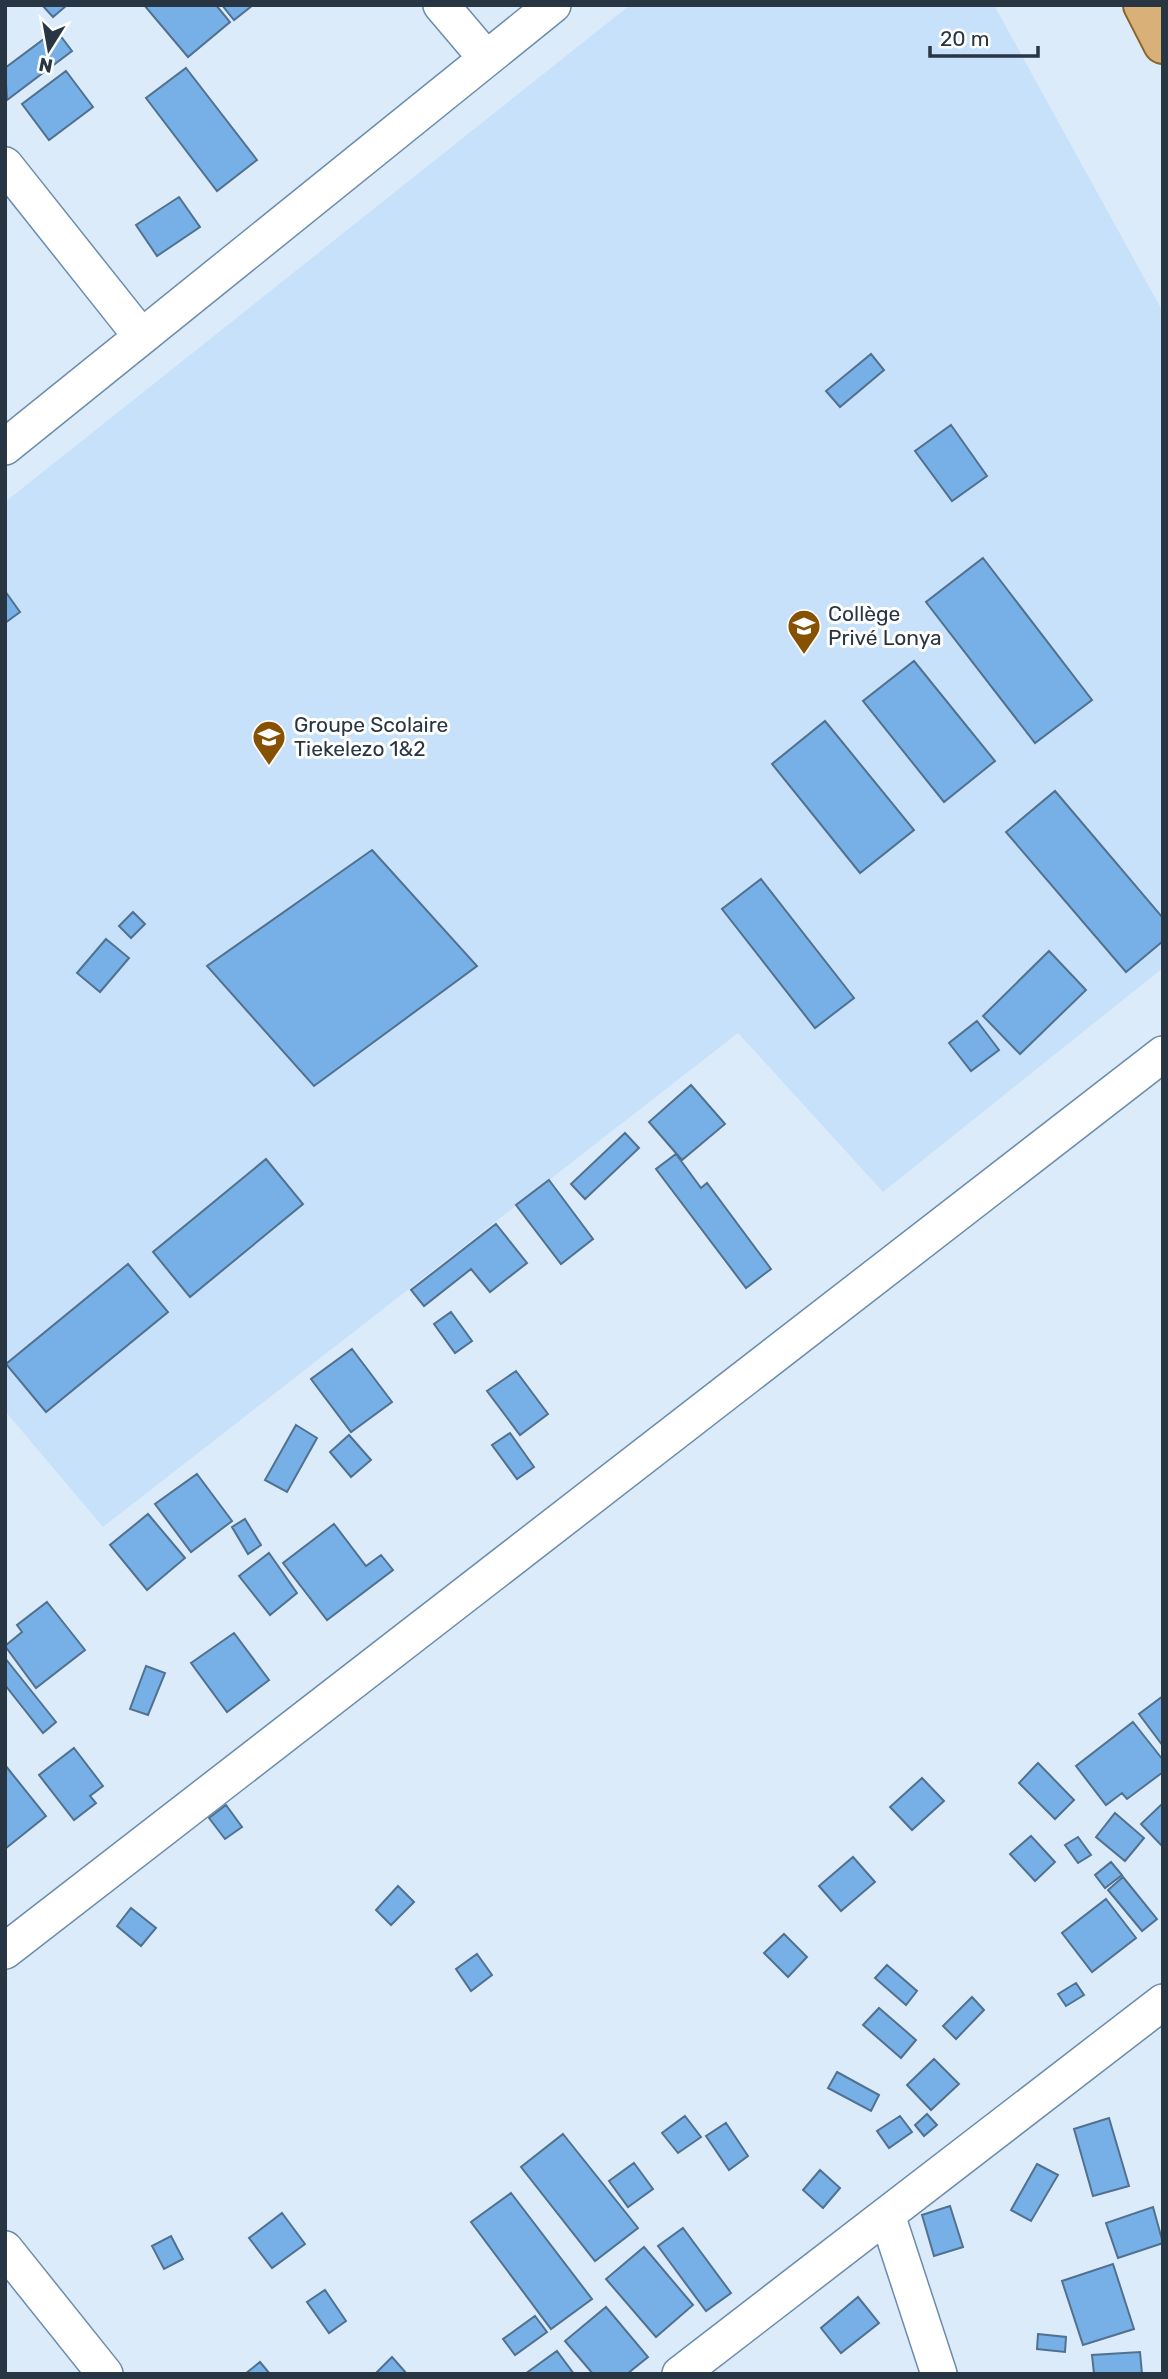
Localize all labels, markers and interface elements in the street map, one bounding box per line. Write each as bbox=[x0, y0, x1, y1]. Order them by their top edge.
north arrow bbox=[14, 14, 84, 84]
scale bar bbox=[930, 14, 1038, 58]
text: 20 m bbox=[940, 26, 989, 51]
text: N bbox=[37, 53, 55, 78]
place label: Collège Privé Lonya bbox=[828, 601, 942, 650]
school or university icon: Collège Privé Lonya bbox=[785, 607, 823, 656]
place label: Groupe Scolaire Tiekelezo 1&2 bbox=[294, 712, 448, 761]
school or university icon: Groupe Scolaire Tiekelezo 1&2 bbox=[250, 718, 288, 767]

